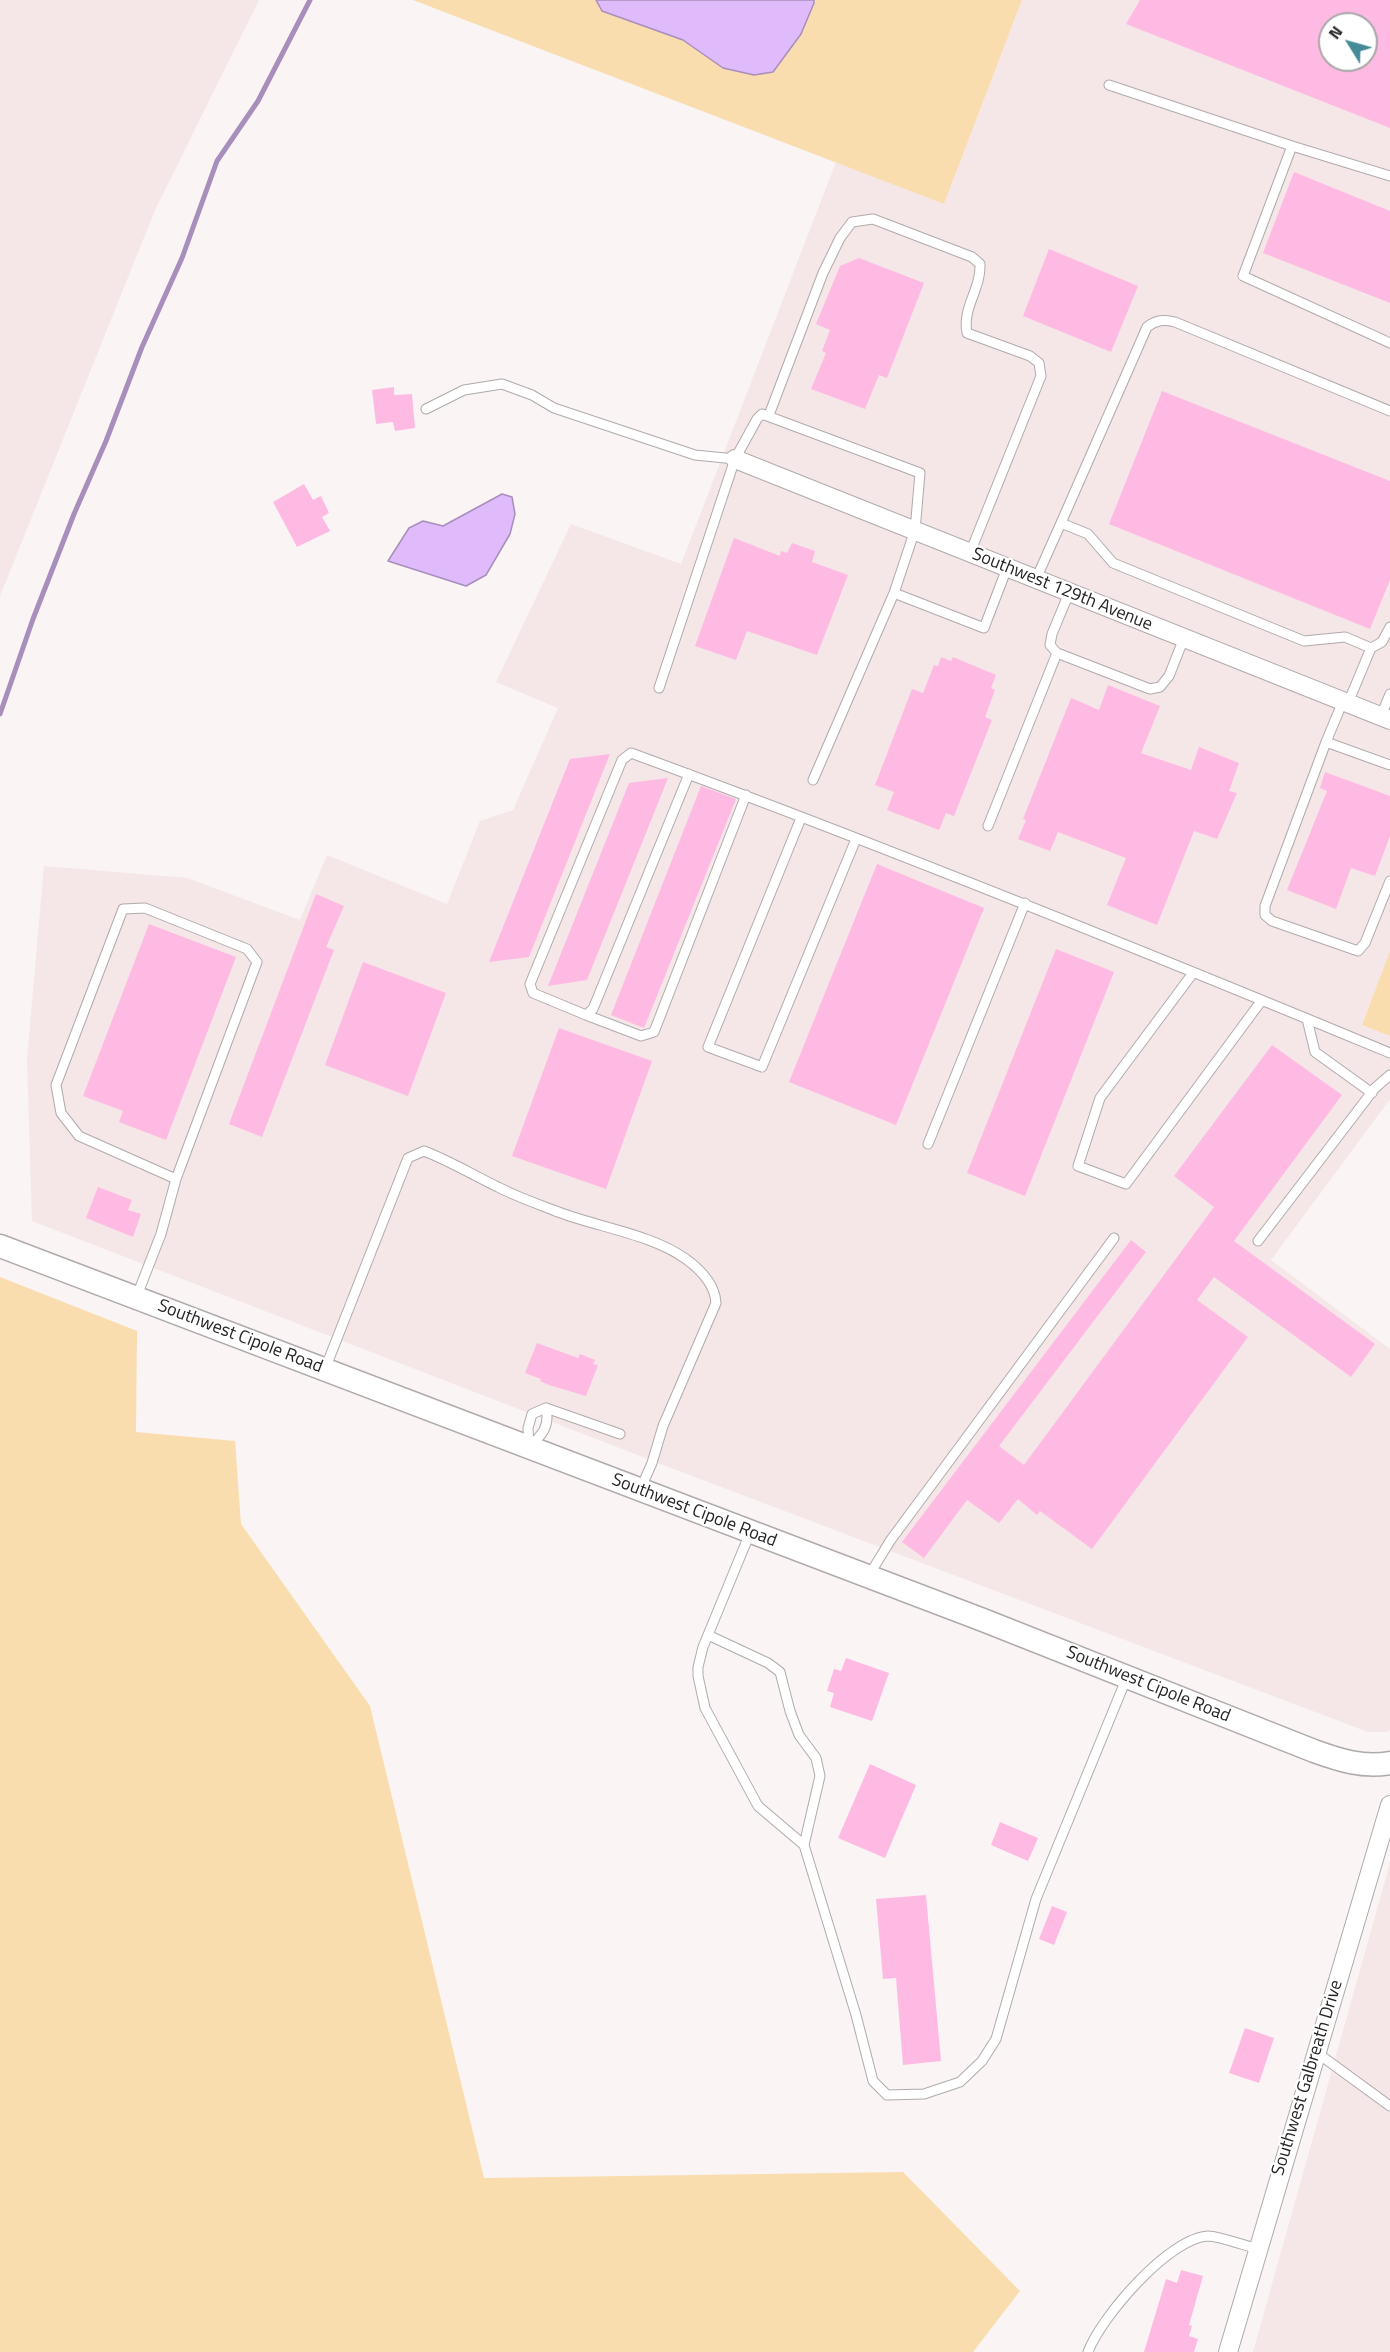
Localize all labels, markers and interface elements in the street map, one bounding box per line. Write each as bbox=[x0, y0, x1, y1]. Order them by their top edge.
north arrow bbox=[1318, 12, 1378, 72]
text: N bbox=[1322, 21, 1348, 44]
street label: Southwest 129th Avenue bbox=[969, 544, 1155, 636]
street label: Southwest Cipole Road bbox=[154, 1296, 326, 1378]
street label: Southwest Cipole Road bbox=[608, 1470, 780, 1552]
street label: Southwest Cipole Road bbox=[1063, 1642, 1233, 1728]
street label: Southwest Galbreath Drive bbox=[1268, 1978, 1348, 2178]

